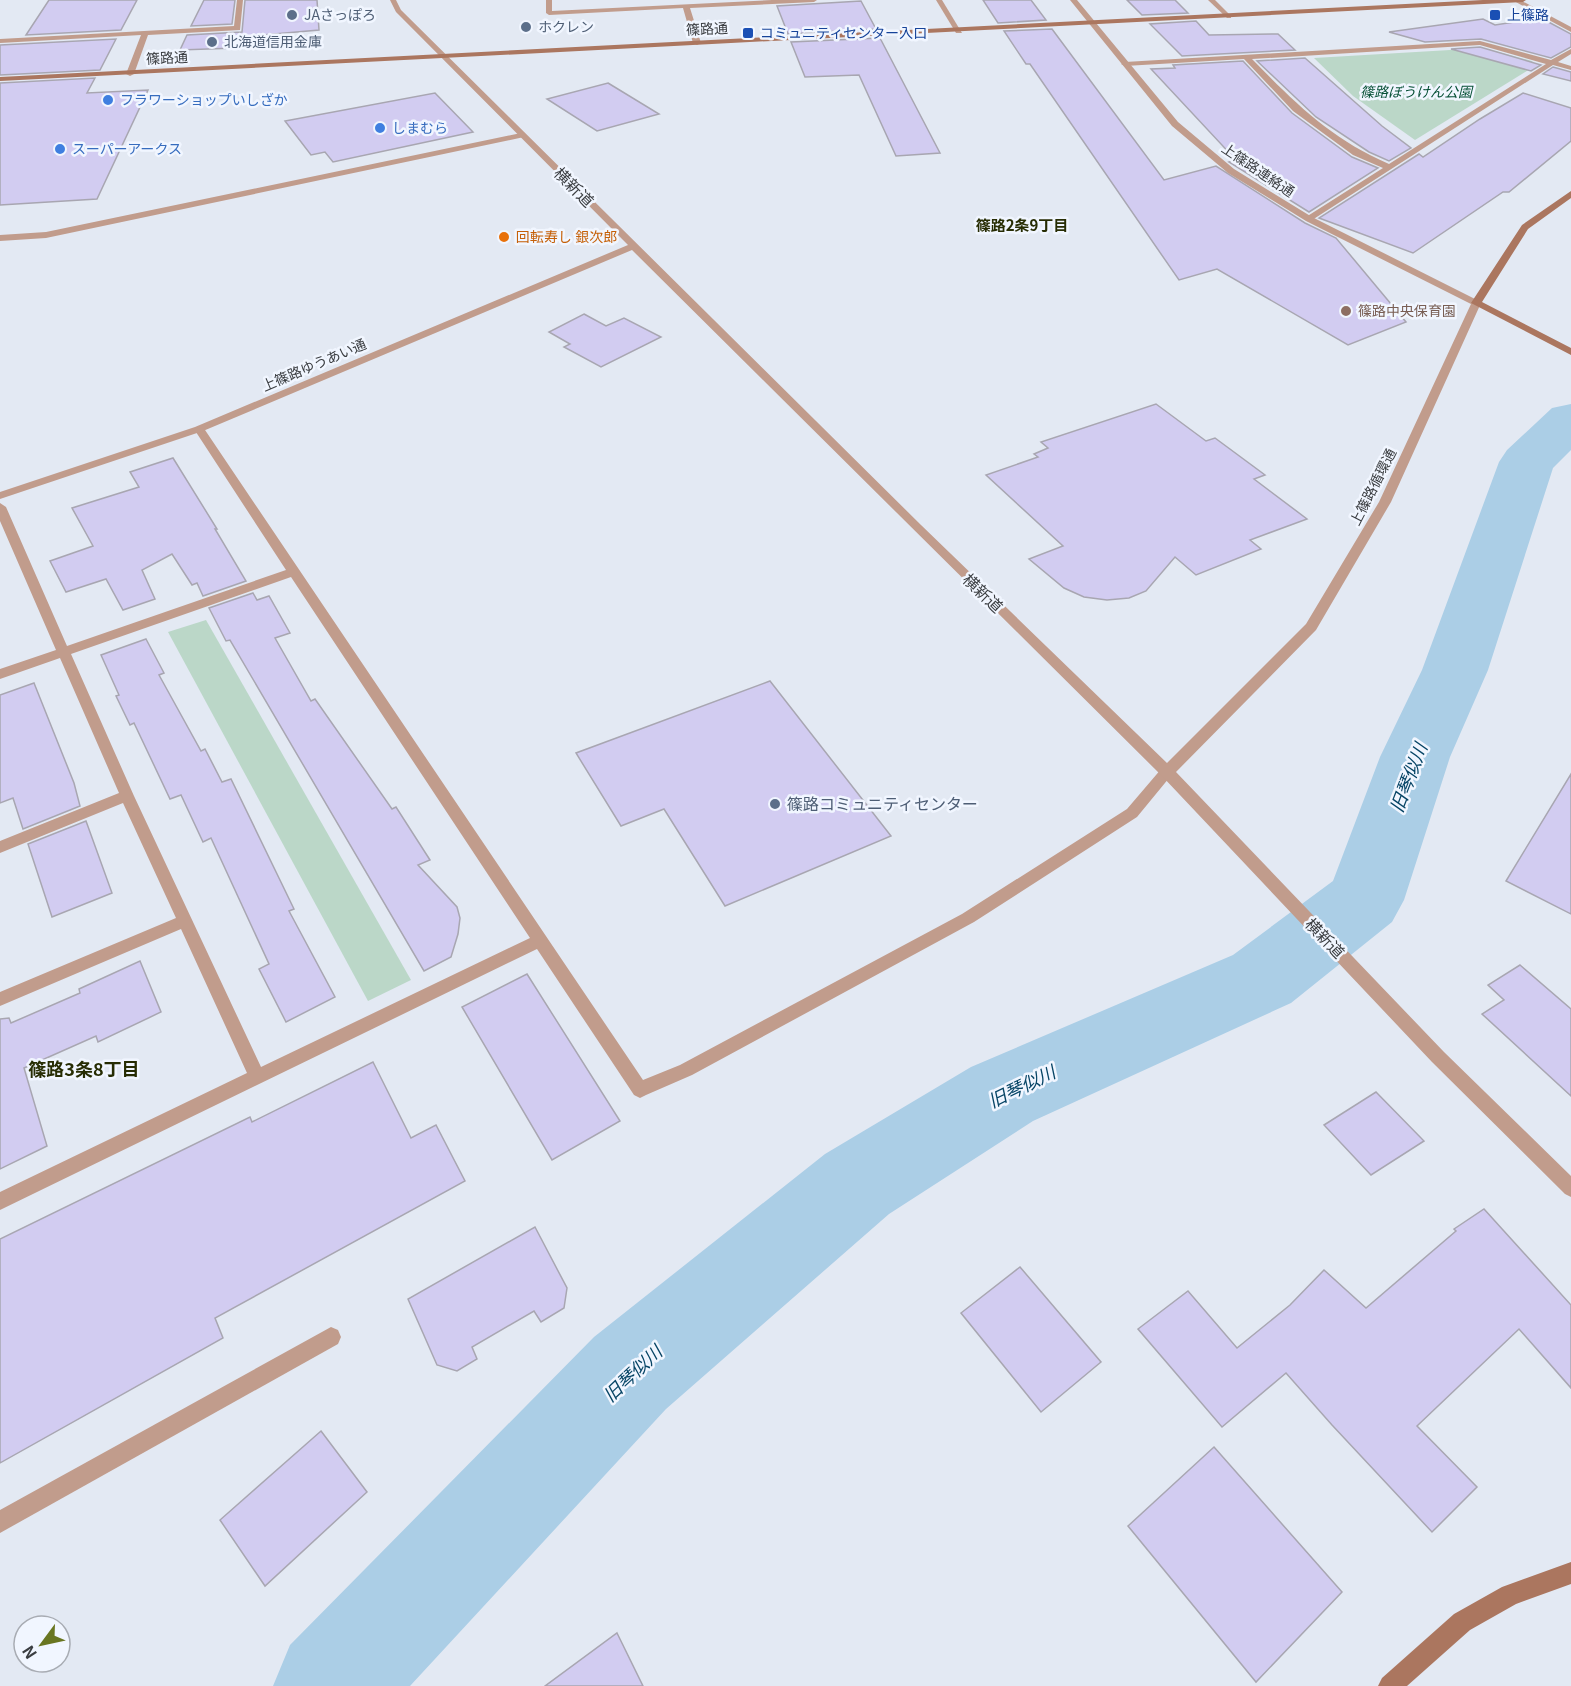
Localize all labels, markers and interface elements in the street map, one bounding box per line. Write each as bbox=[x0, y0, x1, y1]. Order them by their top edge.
place label: JAさっぽろ bbox=[304, 4, 376, 24]
place label: 上篠路 bbox=[1507, 4, 1549, 24]
marker: JAさっぽろ bbox=[285, 8, 299, 22]
marker: 上篠路 bbox=[1488, 8, 1502, 22]
place label: ホクレン bbox=[538, 16, 594, 36]
street label: 篠路通 bbox=[685, 17, 728, 39]
marker: ホクレン bbox=[519, 20, 533, 34]
place label: コミュニティセンター入口 bbox=[760, 22, 927, 42]
marker: コミュニティセンター入口 bbox=[741, 26, 755, 40]
place label: 北海道信用金庫 bbox=[224, 31, 322, 51]
marker: 北海道信用金庫 bbox=[205, 35, 219, 49]
street label: 篠路通 bbox=[145, 46, 188, 68]
park label: 篠路ぼうけん公園 bbox=[1360, 81, 1474, 101]
place label: フラワーショップいしざか bbox=[120, 89, 288, 109]
marker: フラワーショップいしざか bbox=[101, 93, 115, 107]
place label: しまむら bbox=[392, 117, 448, 137]
marker: しまむら bbox=[373, 121, 387, 135]
street label: 上篠路連絡通 bbox=[1218, 137, 1299, 201]
place label: スーパーアークス bbox=[72, 138, 182, 158]
marker: スーパーアークス bbox=[53, 142, 67, 156]
street label: 横新道 bbox=[549, 161, 600, 212]
district label: 篠路2条9丁目 bbox=[976, 214, 1068, 235]
place label: 回転寿し 銀次郎 bbox=[516, 226, 617, 246]
marker: 回転寿し 銀次郎 bbox=[497, 230, 511, 244]
place label: 篠路中央保育園 bbox=[1358, 300, 1456, 320]
marker: 篠路中央保育園 bbox=[1339, 304, 1353, 318]
street label: 上篠路ゆうあい通 bbox=[258, 333, 369, 395]
street label: 上篠路循環通 bbox=[1344, 445, 1400, 529]
street label: 横新道 bbox=[958, 567, 1009, 618]
water label: 旧琴似川 bbox=[1382, 737, 1433, 816]
place label: 篠路コミュニティセンター bbox=[787, 791, 978, 815]
marker: 篠路コミュニティセンター bbox=[768, 797, 782, 811]
street label: 横新道 bbox=[1300, 912, 1351, 963]
district label: 篠路3条8丁目 bbox=[28, 1055, 140, 1081]
water label: 旧琴似川 bbox=[983, 1057, 1061, 1113]
water label: 旧琴似川 bbox=[596, 1337, 668, 1407]
north arrow bbox=[12, 1614, 72, 1674]
text: N bbox=[15, 1641, 42, 1664]

